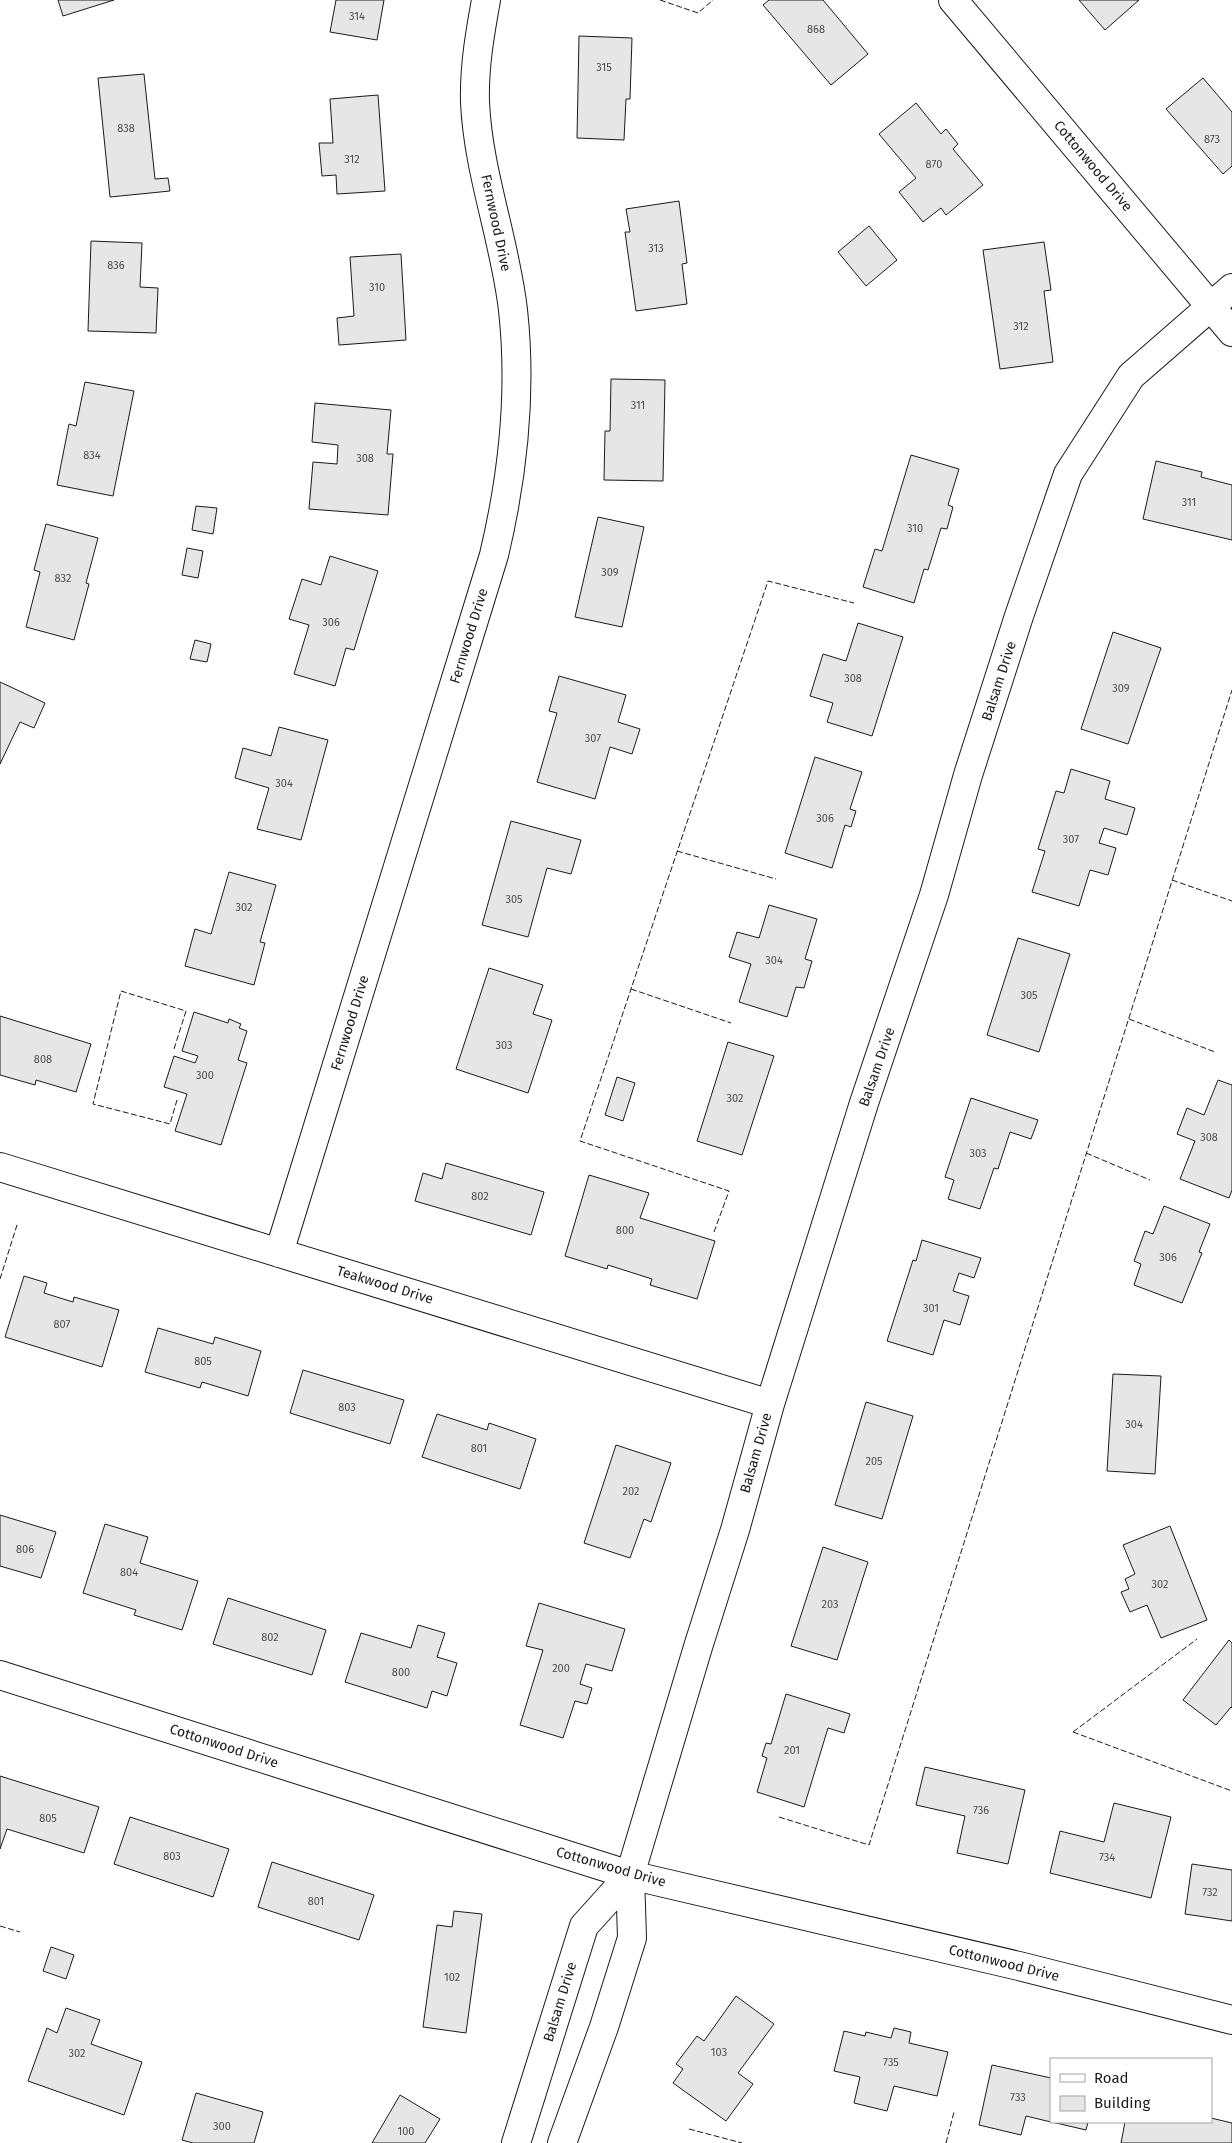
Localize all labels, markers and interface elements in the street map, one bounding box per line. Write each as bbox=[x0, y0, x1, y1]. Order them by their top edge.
house number: 314 bbox=[349, 10, 365, 23]
house number: 868 bbox=[807, 23, 825, 36]
house number: 315 bbox=[596, 61, 612, 74]
street label: Cottonwood Drive bbox=[1050, 117, 1136, 215]
house number: 838 bbox=[117, 122, 135, 135]
house number: 873 bbox=[1204, 133, 1220, 146]
house number: 312 bbox=[344, 153, 360, 166]
house number: 870 bbox=[926, 158, 942, 171]
street label: Fernwood Drive bbox=[477, 173, 515, 273]
house number: 313 bbox=[648, 242, 664, 255]
house number: 836 bbox=[107, 259, 125, 272]
house number: 310 bbox=[369, 281, 385, 294]
house number: 312 bbox=[1013, 320, 1029, 333]
house number: 311 bbox=[631, 399, 645, 412]
house number: 834 bbox=[83, 449, 101, 462]
house number: 308 bbox=[356, 452, 374, 465]
house number: 311 bbox=[1182, 496, 1196, 509]
house number: 310 bbox=[907, 522, 923, 535]
house number: 309 bbox=[601, 566, 619, 579]
house number: 832 bbox=[55, 572, 71, 585]
street label: Fernwood Drive bbox=[446, 586, 492, 686]
house number: 306 bbox=[322, 616, 340, 629]
street label: Balsam Drive bbox=[978, 639, 1020, 723]
house number: 308 bbox=[844, 672, 862, 685]
house number: 309 bbox=[1112, 682, 1130, 695]
house number: 307 bbox=[585, 732, 601, 745]
house number: 304 bbox=[275, 777, 293, 790]
house number: 306 bbox=[816, 812, 834, 825]
house number: 307 bbox=[1063, 833, 1079, 846]
house number: 305 bbox=[505, 893, 523, 906]
house number: 302 bbox=[236, 901, 252, 914]
house number: 304 bbox=[765, 954, 783, 967]
street label: Fernwood Drive bbox=[327, 973, 373, 1073]
house number: 305 bbox=[1020, 989, 1038, 1002]
street label: Balsam Drive bbox=[856, 1025, 898, 1109]
house number: 303 bbox=[495, 1039, 513, 1052]
house number: 808 bbox=[34, 1053, 52, 1066]
house number: 300 bbox=[196, 1069, 214, 1082]
house number: 302 bbox=[727, 1092, 743, 1105]
house number: 308 bbox=[1200, 1131, 1218, 1144]
house number: 303 bbox=[969, 1147, 987, 1160]
house number: 802 bbox=[471, 1190, 489, 1203]
house number: 800 bbox=[616, 1224, 634, 1237]
house number: 306 bbox=[1159, 1251, 1177, 1264]
street label: Teakwood Drive bbox=[335, 1262, 435, 1308]
house number: 301 bbox=[923, 1302, 939, 1315]
house number: 807 bbox=[54, 1318, 71, 1331]
house number: 805 bbox=[194, 1355, 212, 1368]
house number: 803 bbox=[338, 1401, 356, 1414]
street label: Balsam Drive bbox=[736, 1411, 776, 1495]
house number: 304 bbox=[1125, 1418, 1143, 1431]
house number: 801 bbox=[471, 1442, 487, 1455]
house number: 205 bbox=[865, 1455, 883, 1468]
house number: 202 bbox=[623, 1485, 639, 1498]
house number: 806 bbox=[16, 1543, 34, 1556]
house number: 804 bbox=[120, 1566, 138, 1579]
house number: 302 bbox=[1152, 1578, 1168, 1591]
house number: 203 bbox=[822, 1598, 838, 1611]
house number: 802 bbox=[261, 1631, 279, 1644]
house number: 200 bbox=[552, 1662, 570, 1675]
house number: 800 bbox=[392, 1666, 410, 1679]
street label: Cottonwood Drive bbox=[167, 1720, 281, 1772]
house number: 201 bbox=[784, 1744, 800, 1757]
house number: 736 bbox=[973, 1804, 989, 1817]
house number: 805 bbox=[39, 1812, 57, 1825]
street label: Cottonwood Drive bbox=[554, 1843, 668, 1891]
house number: 803 bbox=[163, 1850, 181, 1863]
house number: 734 bbox=[1099, 1851, 1115, 1864]
house number: 732 bbox=[1202, 1886, 1218, 1899]
house number: 801 bbox=[308, 1895, 324, 1908]
street label: Cottonwood Drive bbox=[947, 1941, 1061, 1985]
street label: Balsam Drive bbox=[540, 1960, 580, 2044]
house number: 102 bbox=[444, 1971, 460, 1984]
house number: 103 bbox=[711, 2046, 727, 2059]
house number: 302 bbox=[69, 2047, 85, 2060]
house number: 735 bbox=[883, 2056, 899, 2069]
legend bbox=[1050, 2058, 1212, 2123]
text: Road bbox=[1094, 2069, 1129, 2087]
house number: 733 bbox=[1010, 2091, 1026, 2104]
text: Building bbox=[1094, 2094, 1150, 2112]
house number: 300 bbox=[213, 2120, 231, 2133]
house number: 100 bbox=[397, 2125, 415, 2138]

